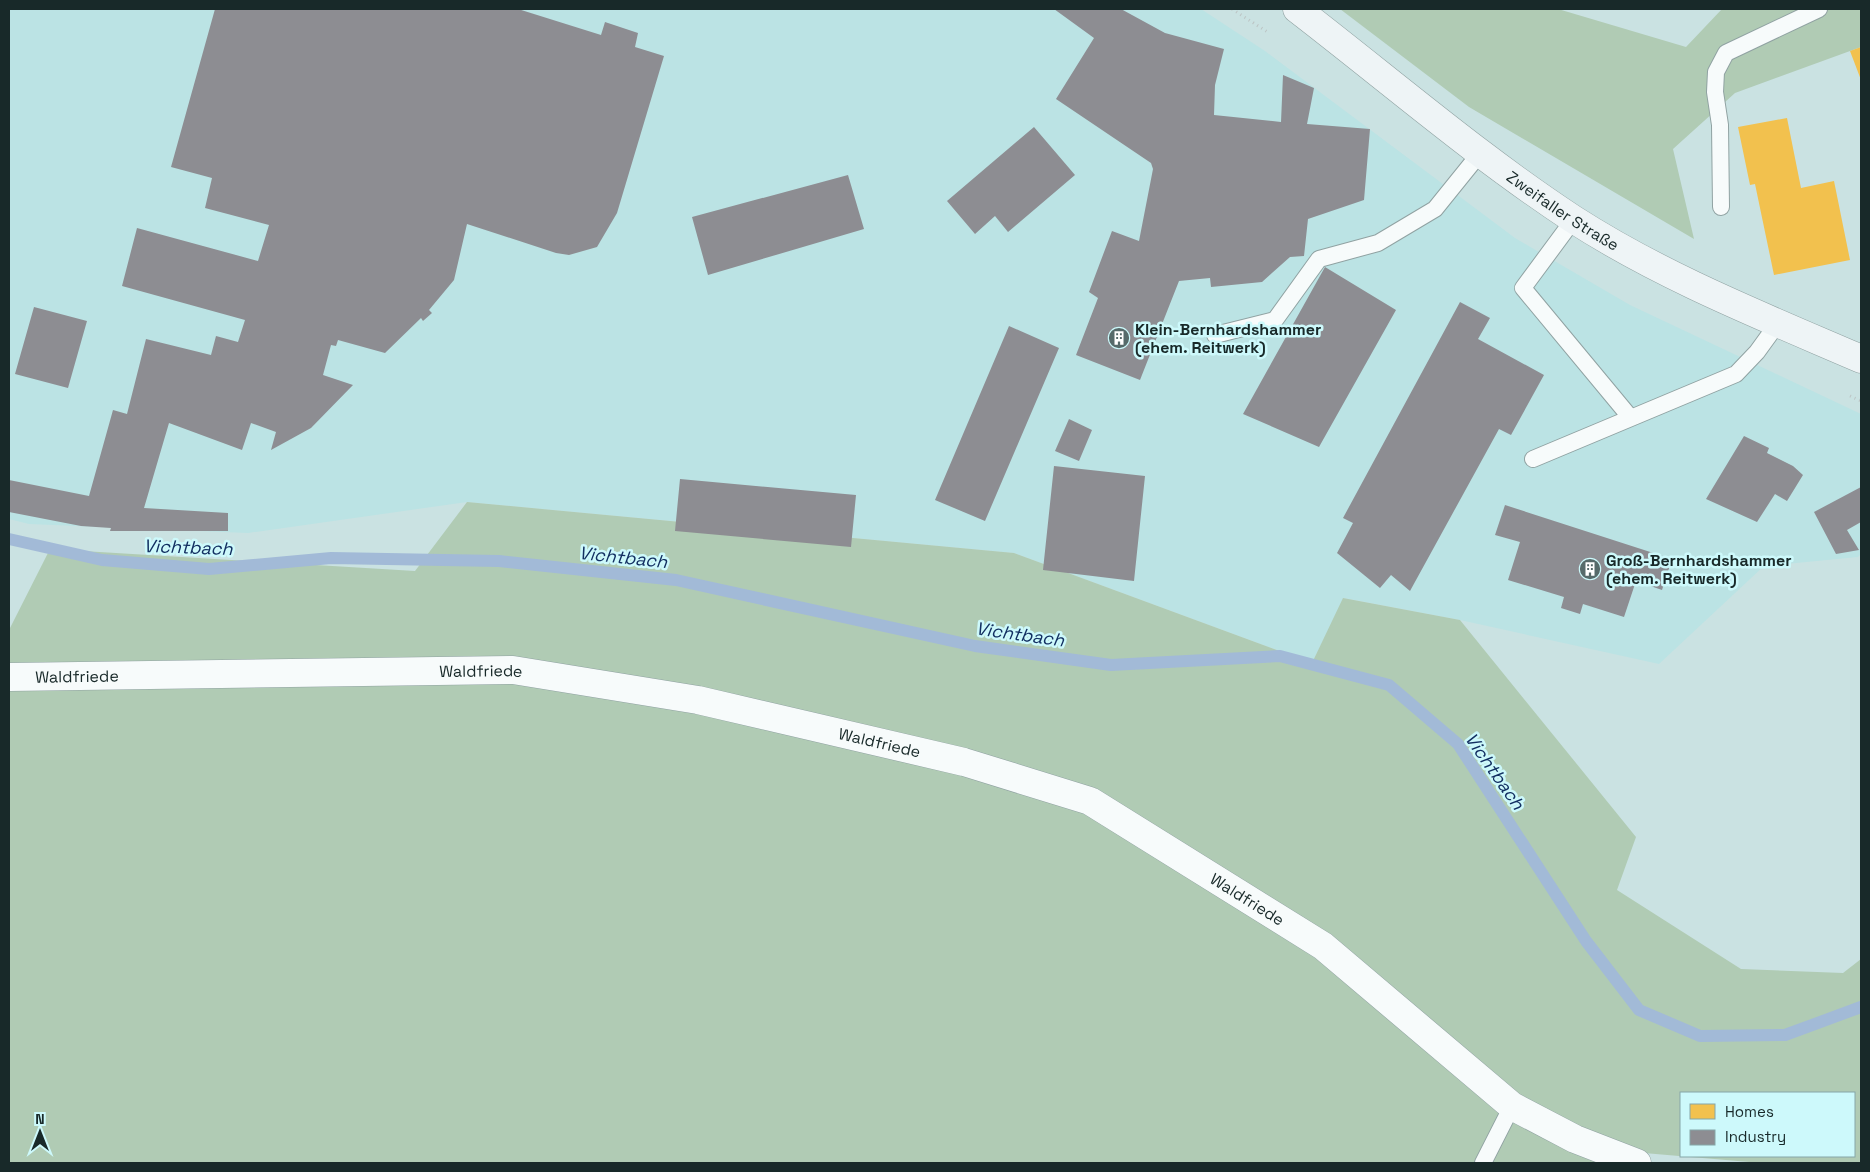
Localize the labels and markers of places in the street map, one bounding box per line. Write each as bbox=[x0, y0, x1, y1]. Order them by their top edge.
place label: Klein-Bernhardshammer (ehem. Reitwerk) bbox=[1135, 319, 1321, 358]
building icon: Klein-Bernhardshammer (ehem. Reitwerk) bbox=[1107, 326, 1131, 350]
place label: Groß-Bernhardshammer (ehem. Reitwerk) bbox=[1606, 550, 1792, 589]
building icon: Groß-Bernhardshammer (ehem. Reitwerk) bbox=[1578, 557, 1602, 581]

